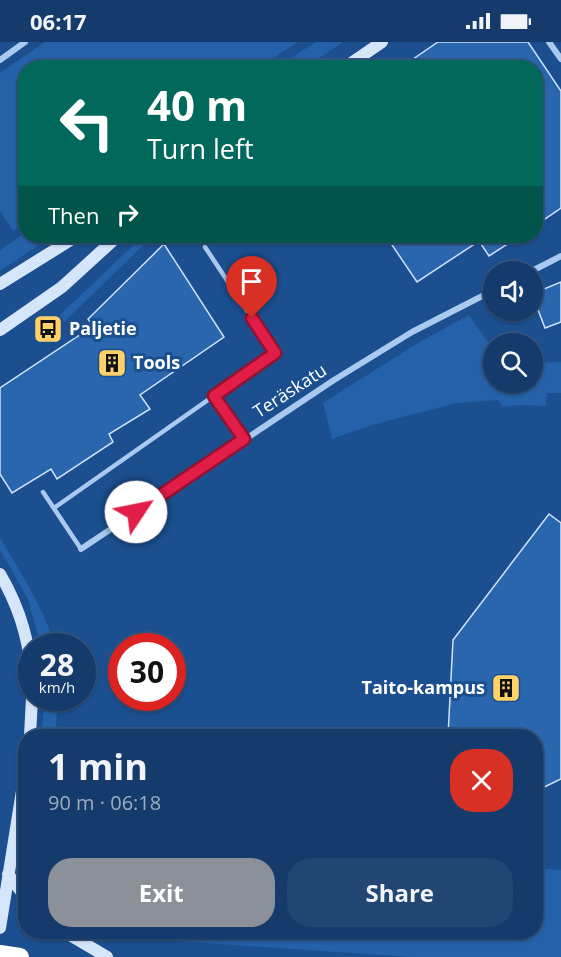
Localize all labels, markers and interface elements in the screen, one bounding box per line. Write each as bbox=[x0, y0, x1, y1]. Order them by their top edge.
text: 06:17 bbox=[30, 6, 87, 36]
text: 40 m bbox=[147, 76, 247, 133]
icon: left bbox=[48, 84, 126, 162]
text: Turn left bbox=[147, 130, 254, 167]
icon: right bbox=[111, 198, 144, 231]
text: Then bbox=[48, 200, 99, 230]
pin bbox=[226, 256, 277, 318]
map controls bbox=[483, 261, 543, 393]
button: sound bbox=[483, 261, 543, 321]
icon: arrive bbox=[235, 265, 268, 298]
bus stop icon: Paljetie bbox=[32, 313, 64, 345]
place label: Paljetie bbox=[69, 316, 137, 340]
button: search bbox=[483, 333, 543, 393]
building icon: Tools bbox=[96, 347, 128, 379]
place label: Tools bbox=[133, 350, 180, 374]
street label: Teräskatu bbox=[248, 358, 331, 423]
position arrow bbox=[104, 480, 168, 544]
speed limit sign: 30 bbox=[108, 633, 186, 711]
text: 28 bbox=[40, 644, 74, 685]
building icon: Taito-kampus bbox=[490, 672, 522, 704]
place label: Taito-kampus bbox=[362, 675, 485, 699]
text: km/h bbox=[39, 677, 75, 697]
text: 1 min bbox=[48, 742, 148, 791]
button: close bbox=[450, 749, 513, 812]
text: 90 m · 06:18 bbox=[48, 789, 161, 816]
button: Exit bbox=[48, 858, 275, 927]
button: Share bbox=[287, 858, 513, 927]

